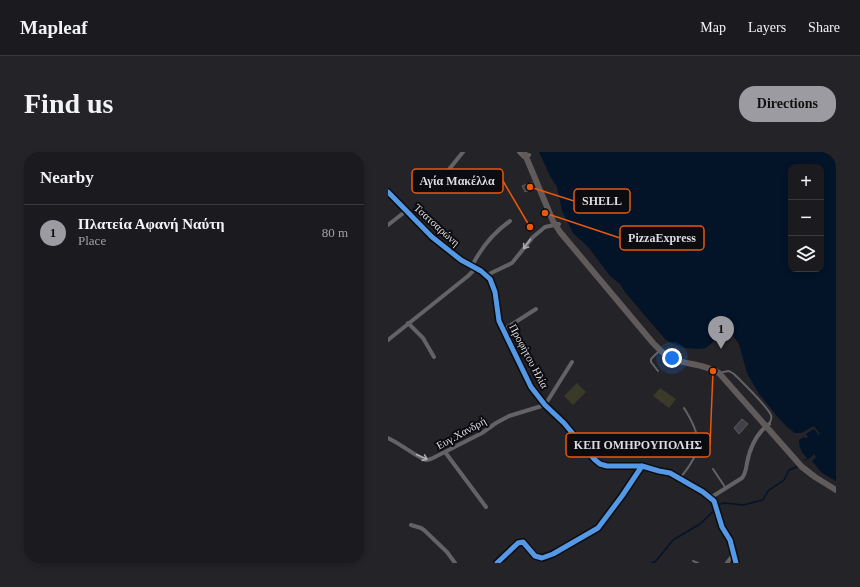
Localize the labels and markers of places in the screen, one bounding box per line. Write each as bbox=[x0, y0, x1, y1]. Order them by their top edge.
callout: Αγία Μακέλλα bbox=[412, 169, 503, 193]
callout: SHELL bbox=[574, 189, 630, 213]
callout: PizzaExpress bbox=[620, 226, 704, 250]
pin: 1 bbox=[708, 316, 734, 349]
callout: ΚΕΠ ΟΜΗΡΟΥΠΟΛΗΣ bbox=[566, 433, 710, 457]

